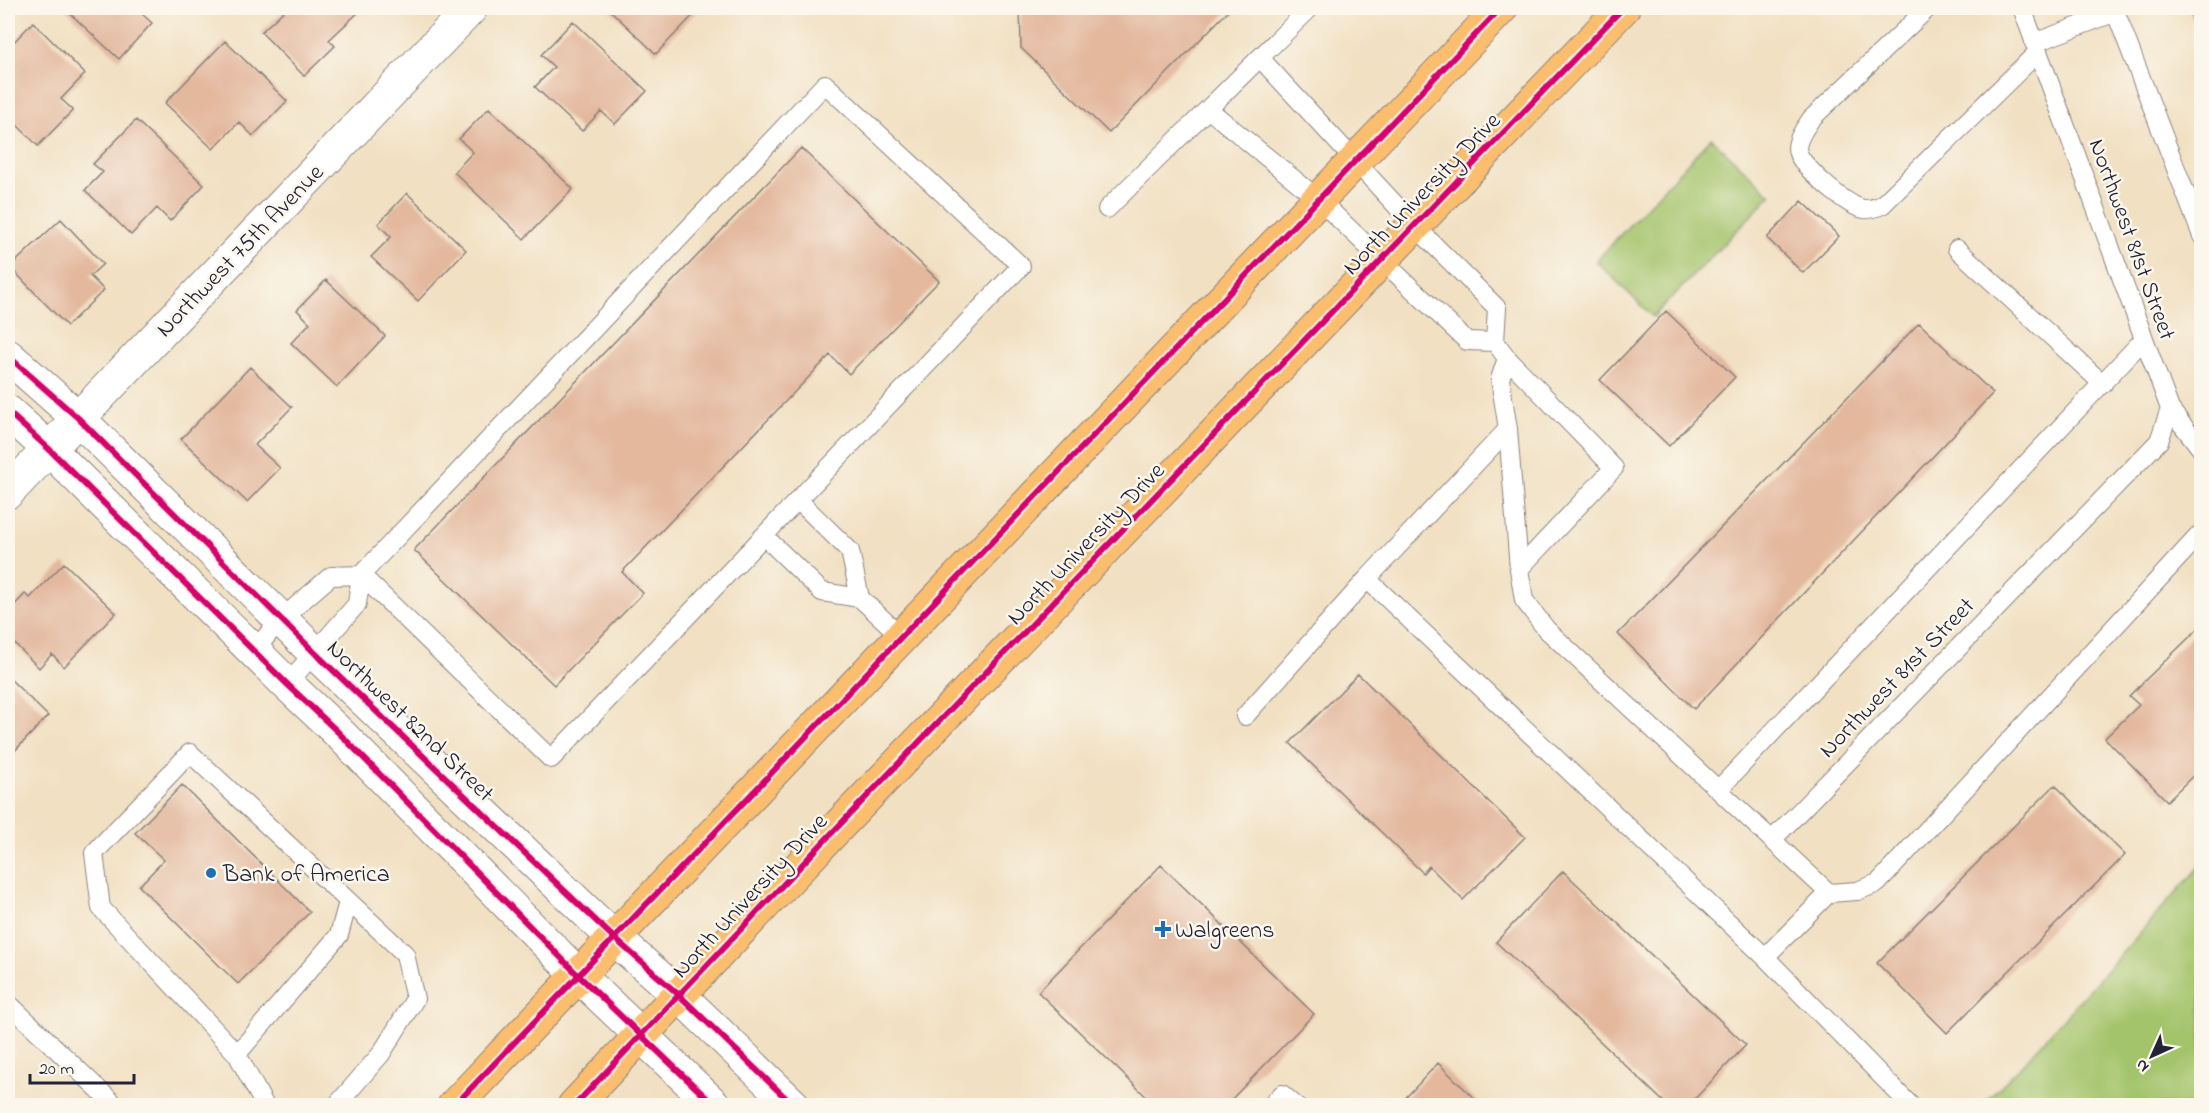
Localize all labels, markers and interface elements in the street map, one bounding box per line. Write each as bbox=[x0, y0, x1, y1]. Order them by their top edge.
street label: North University Drive bbox=[1335, 105, 1511, 285]
street label: Northwest 81st Street bbox=[2078, 134, 2183, 345]
street label: Northwest 75th Avenue bbox=[149, 157, 333, 346]
street label: North University Drive bbox=[999, 455, 1175, 635]
street label: Northwest 81st Street bbox=[1812, 590, 1984, 767]
street label: Northwest 82nd Street bbox=[318, 632, 501, 811]
street label: North University Drive bbox=[665, 806, 838, 988]
place label: Bank of America bbox=[222, 858, 390, 893]
marker: Bank of America bbox=[204, 866, 218, 880]
place label: Walgreens bbox=[1175, 914, 1274, 949]
marker: Walgreens bbox=[1156, 922, 1170, 936]
north arrow bbox=[2122, 1026, 2182, 1086]
scale bar bbox=[30, 1047, 134, 1085]
text: N bbox=[2130, 1053, 2155, 1078]
text: 20 m bbox=[39, 1057, 74, 1083]

